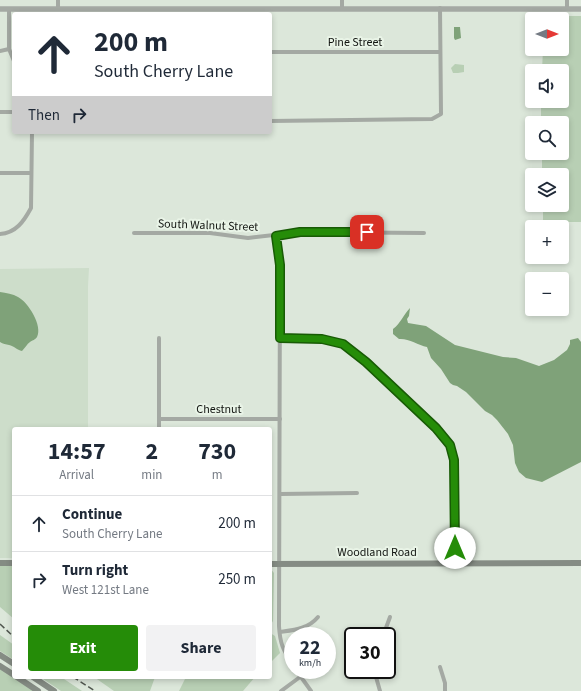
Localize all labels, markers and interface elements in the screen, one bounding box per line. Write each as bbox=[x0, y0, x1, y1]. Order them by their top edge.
north arrow bbox=[525, 12, 569, 56]
map controls bbox=[525, 12, 569, 316]
text: 200 m bbox=[94, 22, 168, 62]
icon: ahead bbox=[28, 28, 80, 80]
street label: Pine Street bbox=[328, 34, 382, 51]
text: South Cherry Lane bbox=[94, 59, 233, 84]
button: sound bbox=[525, 64, 569, 108]
icon: right bbox=[68, 104, 90, 126]
text: Then bbox=[28, 105, 60, 126]
button: search bbox=[525, 116, 569, 160]
button: layers bbox=[525, 168, 569, 212]
street label: South Walnut Street bbox=[158, 215, 258, 236]
pin bbox=[350, 215, 384, 249]
button: + bbox=[525, 220, 569, 264]
icon: arrive bbox=[356, 221, 378, 243]
button: − bbox=[525, 272, 569, 316]
street label: Chestnut bbox=[196, 401, 242, 418]
text: 14:57 bbox=[48, 434, 106, 469]
text: 2 bbox=[146, 434, 158, 469]
text: 730 bbox=[198, 434, 236, 469]
text: Arrival bbox=[59, 466, 94, 484]
text: min bbox=[141, 466, 162, 484]
text: m bbox=[212, 466, 223, 484]
text: Continue bbox=[62, 504, 122, 525]
icon: ahead bbox=[28, 513, 50, 535]
text: 200 m bbox=[218, 513, 256, 534]
text: South Cherry Lane bbox=[62, 525, 163, 543]
position arrow bbox=[434, 527, 476, 569]
street label: Woodland Road bbox=[337, 544, 417, 561]
text: Turn right bbox=[62, 560, 128, 581]
icon: right bbox=[28, 569, 50, 591]
text: 250 m bbox=[218, 569, 256, 590]
text: West 121st Lane bbox=[62, 581, 149, 599]
button: Exit bbox=[28, 625, 138, 671]
button: Share bbox=[146, 625, 256, 671]
speed limit sign: 30 bbox=[344, 627, 396, 679]
text: 22 bbox=[299, 634, 321, 662]
text: km/h bbox=[299, 656, 321, 670]

